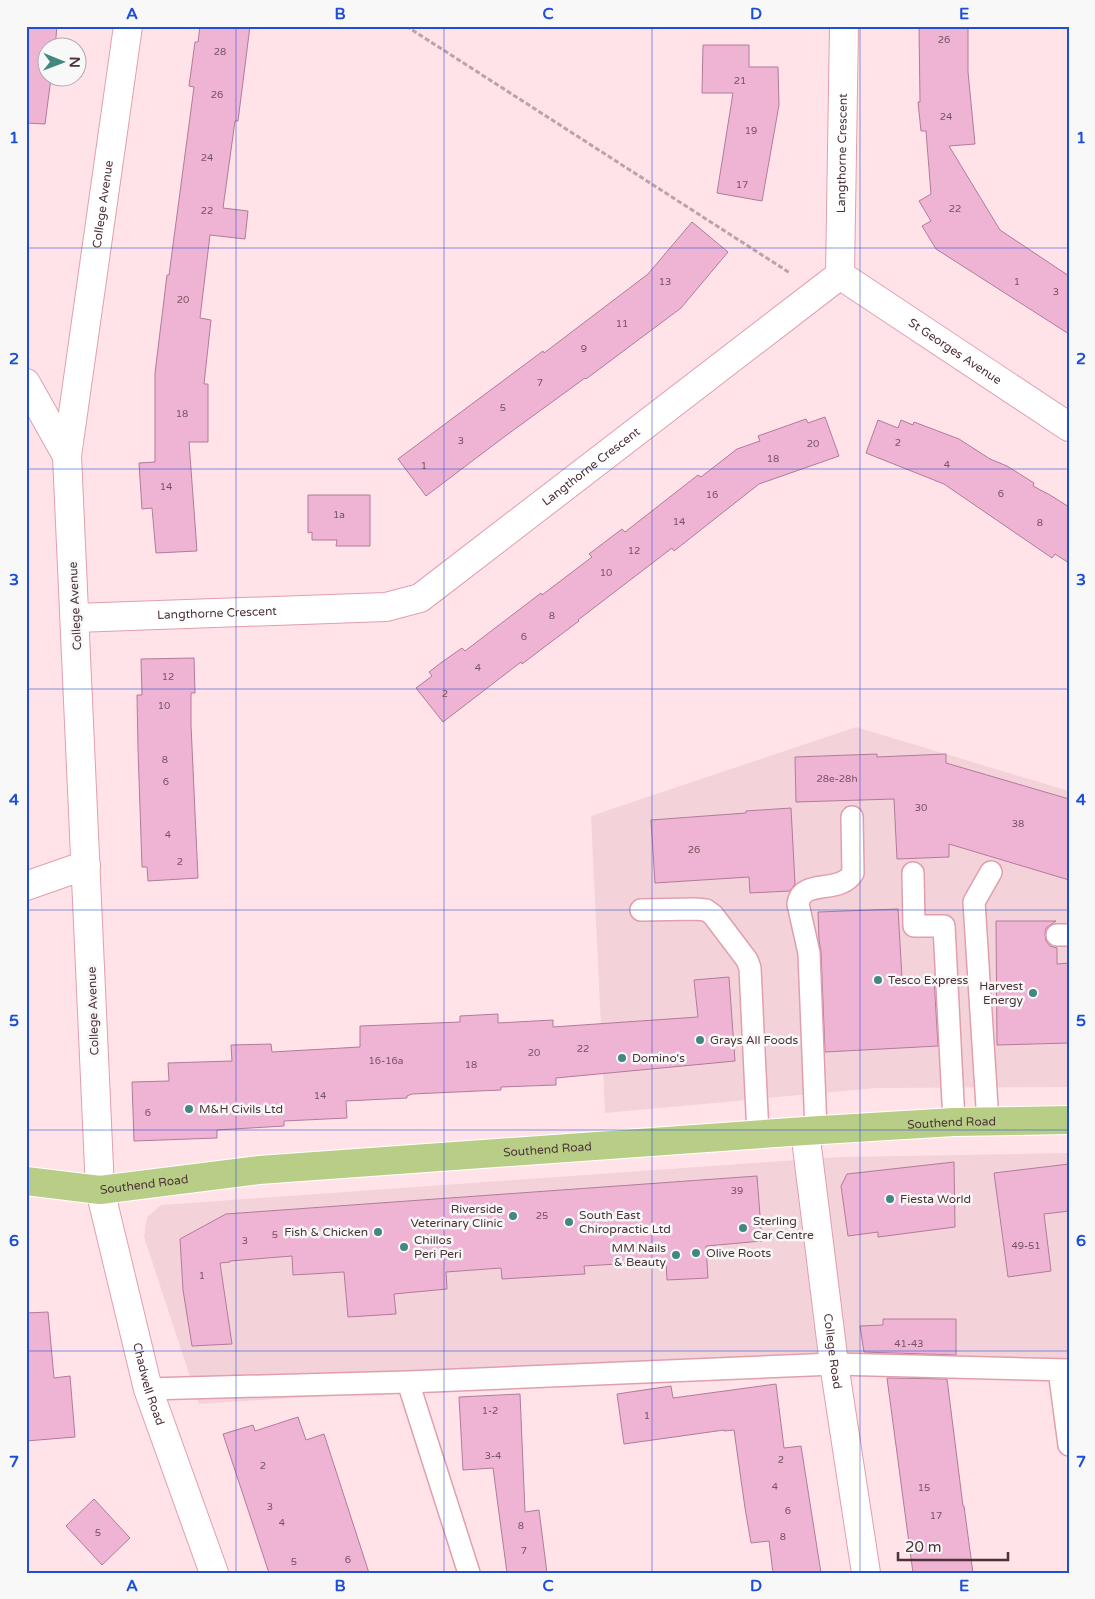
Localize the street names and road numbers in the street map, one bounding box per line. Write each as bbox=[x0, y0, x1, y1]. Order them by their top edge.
street label: Langthorne Crescent bbox=[834, 93, 850, 213]
street label: College Avenue bbox=[90, 159, 116, 249]
street label: St Georges Avenue bbox=[906, 315, 1004, 387]
street label: Langthorne Crescent bbox=[539, 424, 643, 509]
street label: College Avenue bbox=[66, 561, 84, 651]
street label: Langthorne Crescent bbox=[157, 604, 277, 622]
street label: College Avenue bbox=[84, 966, 102, 1056]
street label: Southend Road bbox=[907, 1114, 996, 1132]
street label: Southend Road bbox=[503, 1139, 592, 1160]
street label: Southend Road bbox=[99, 1172, 189, 1197]
street label: College Road bbox=[821, 1313, 845, 1390]
street label: Chadwell Road bbox=[130, 1341, 167, 1427]

